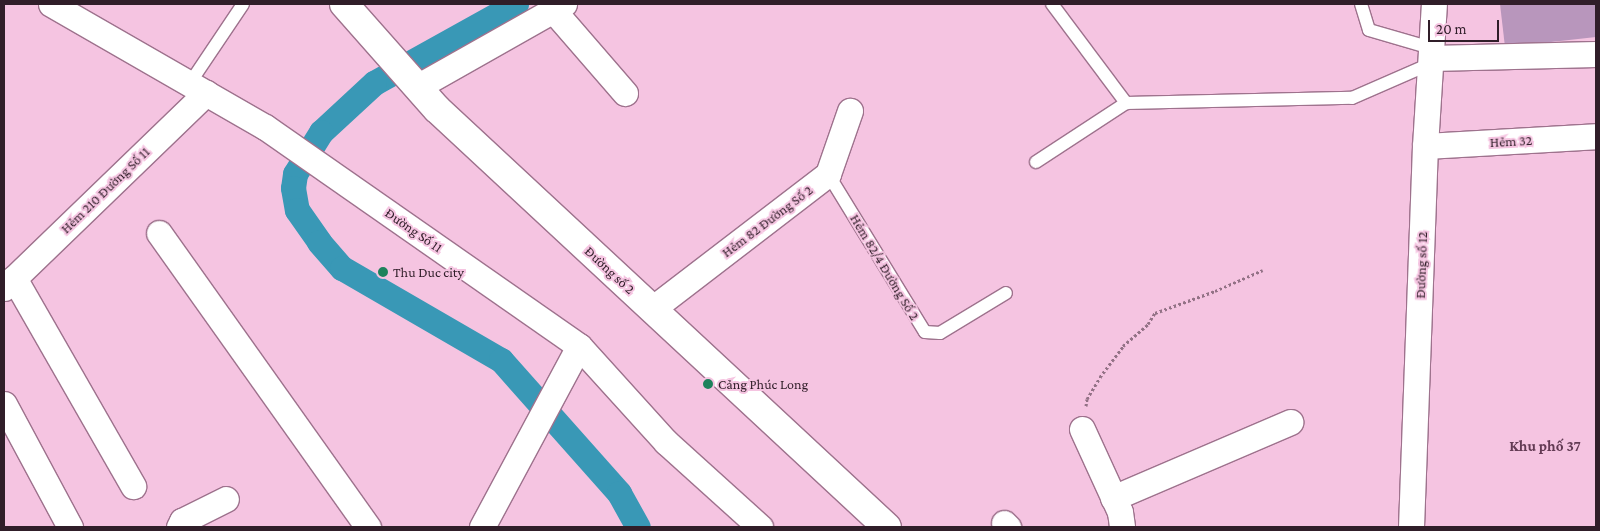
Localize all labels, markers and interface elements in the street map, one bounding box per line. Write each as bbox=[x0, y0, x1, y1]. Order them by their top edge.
scale bar bbox=[1430, 10, 1501, 42]
text: 20 m bbox=[1436, 21, 1467, 37]
street label: Hẻm 32 bbox=[1489, 132, 1533, 150]
street label: Hẻm 210 Đường Số 11 bbox=[57, 143, 153, 237]
street label: Hẻm 82 Đường Số 2 bbox=[718, 181, 816, 261]
street label: Đường Số 11 bbox=[382, 204, 446, 256]
street label: Hẻm 82/4 Đường Số 2 bbox=[847, 211, 923, 323]
street label: Đường số 12 bbox=[1411, 231, 1431, 299]
street label: Đường số 2 bbox=[581, 243, 639, 297]
place label: Thu Duc city bbox=[393, 264, 464, 280]
marker: Thu Duc city bbox=[377, 266, 389, 278]
place label: Cảng Phúc Long bbox=[718, 376, 808, 392]
marker: Cảng Phúc Long bbox=[702, 378, 714, 390]
district label: Khu phố 37 bbox=[1509, 438, 1581, 456]

